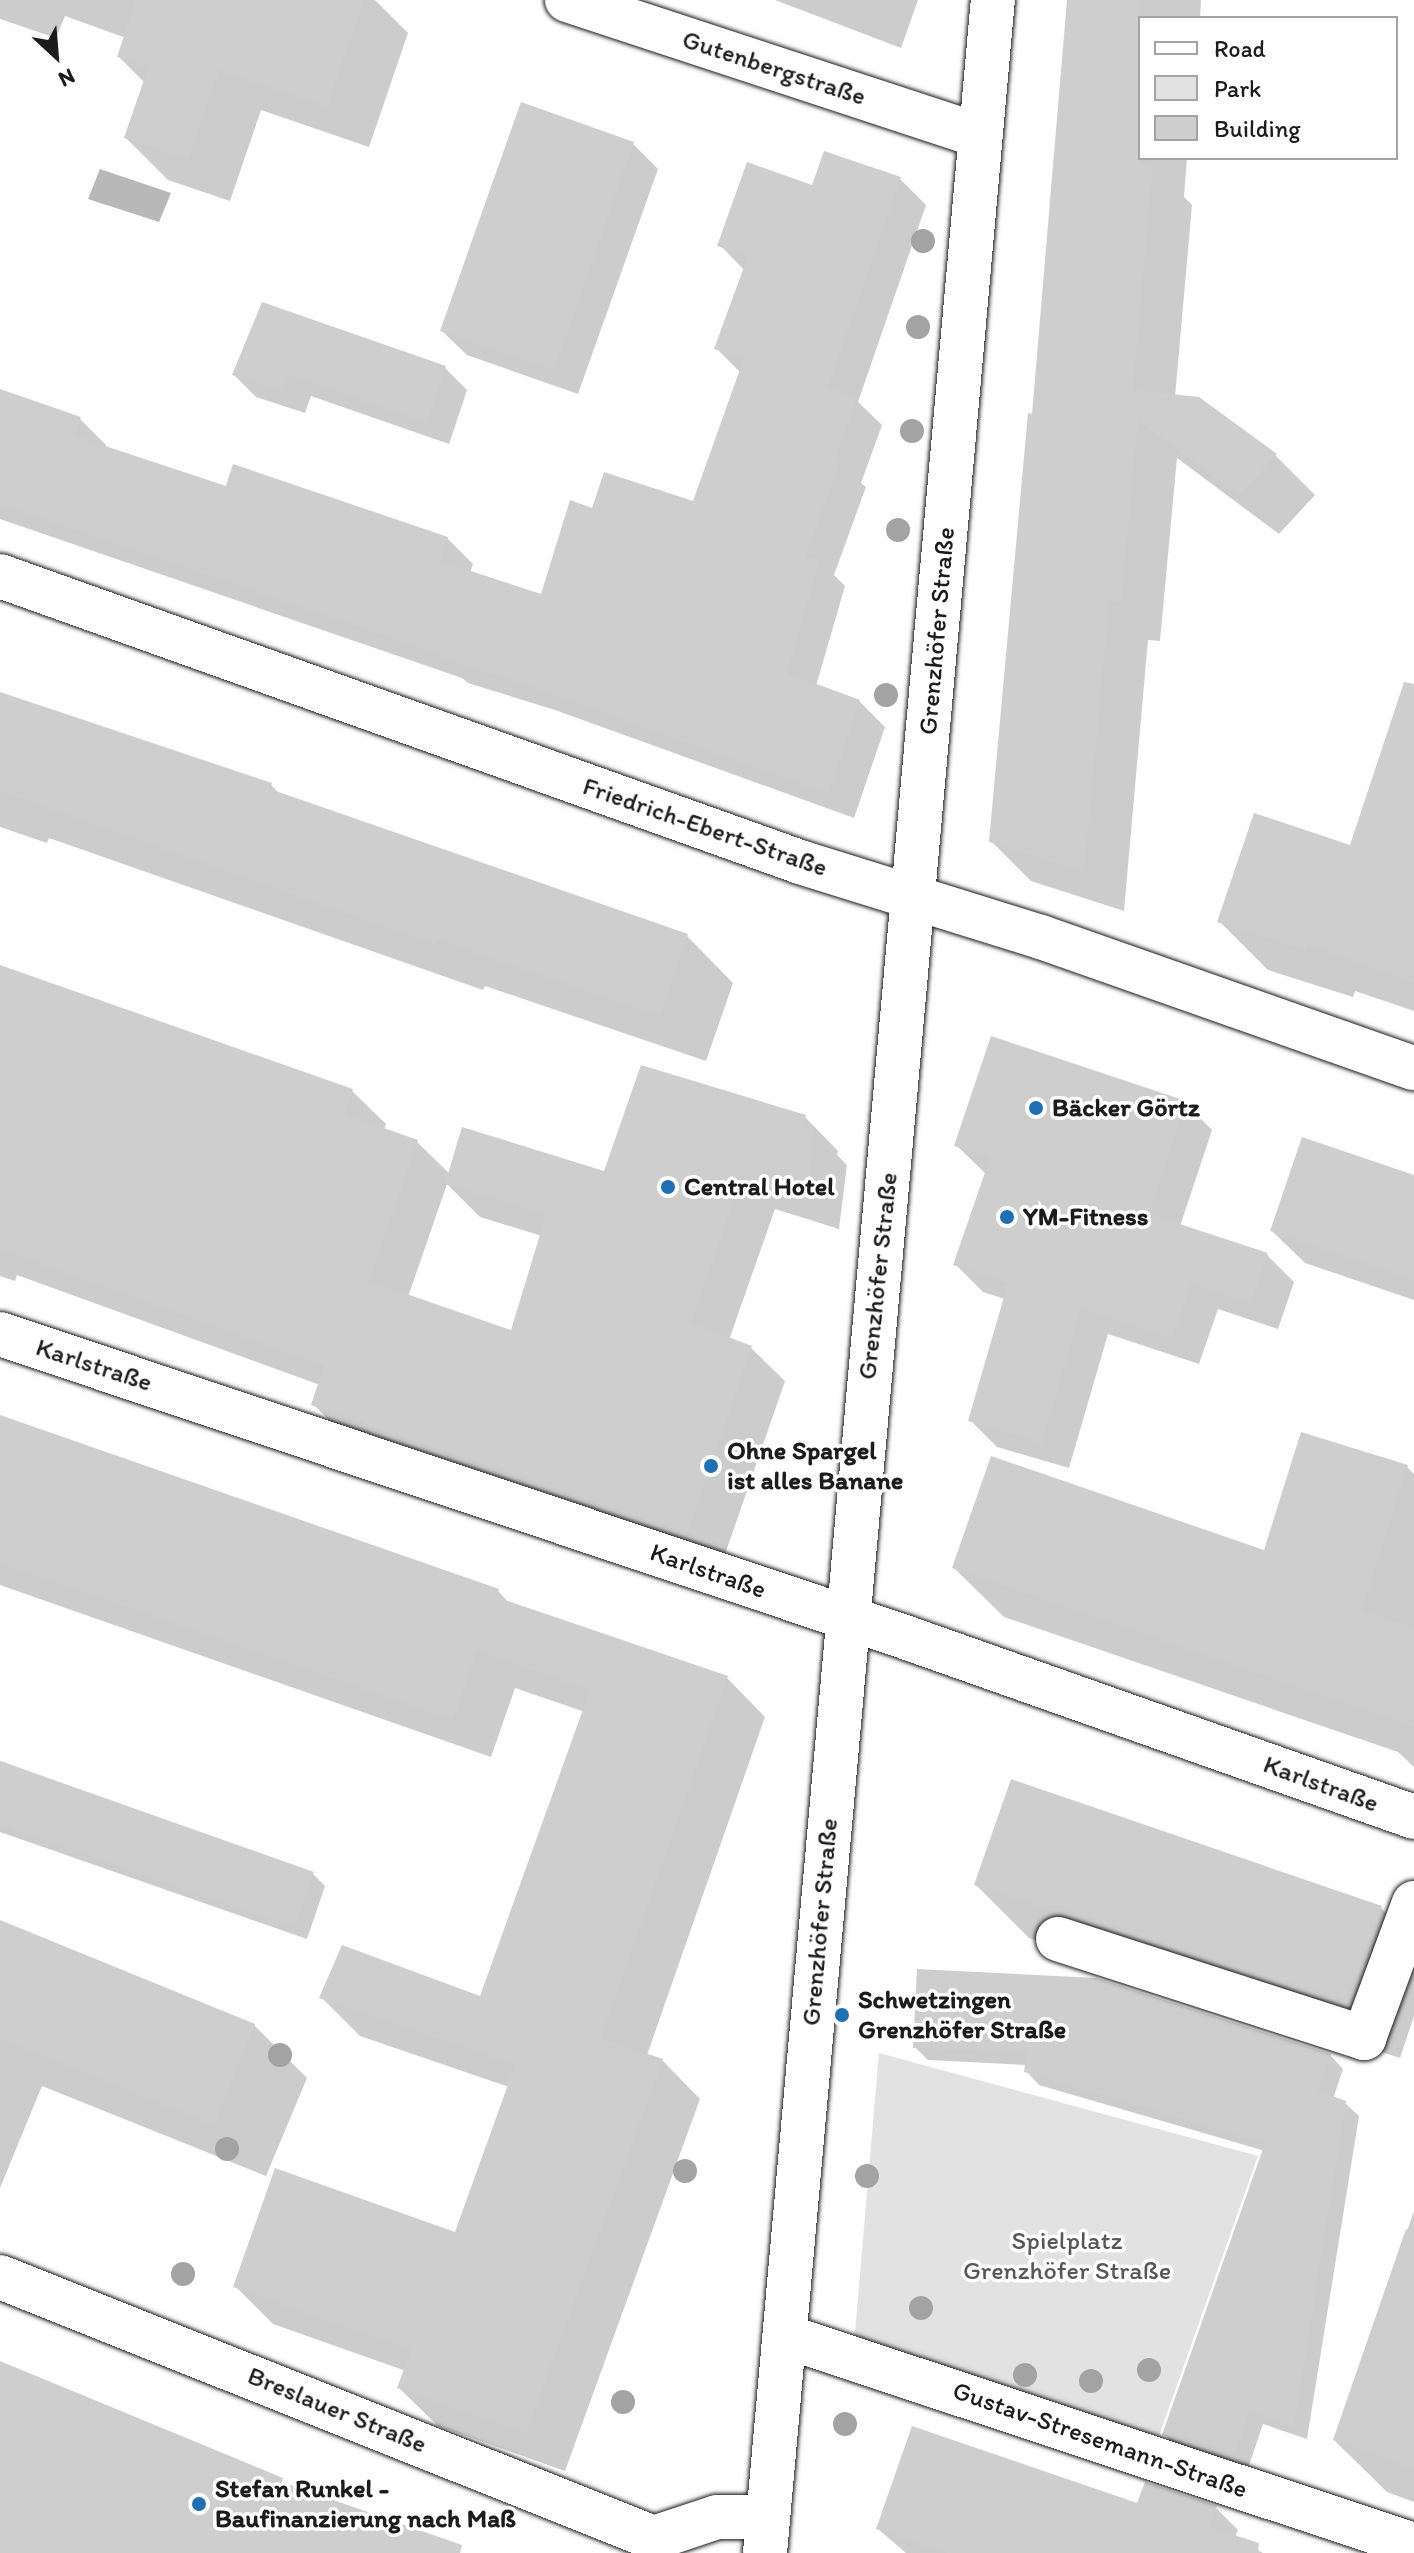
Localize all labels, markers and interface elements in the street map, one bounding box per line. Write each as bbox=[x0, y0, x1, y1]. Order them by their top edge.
north arrow bbox=[16, 16, 96, 96]
legend bbox=[1138, 16, 1398, 160]
street label: Gutenbergstraße bbox=[678, 24, 870, 112]
text: Road bbox=[1214, 34, 1266, 63]
text: N bbox=[54, 63, 79, 93]
text: Park bbox=[1214, 74, 1261, 103]
text: Building bbox=[1214, 114, 1301, 143]
street label: Grenzhöfer Straße bbox=[912, 526, 962, 736]
street label: Friedrich-Ebert-Straße bbox=[579, 770, 831, 884]
place label: Bäcker Görtz bbox=[1052, 1092, 1200, 1124]
marker: Bäcker Görtz bbox=[1027, 1099, 1045, 1117]
place label: Central Hotel bbox=[684, 1171, 835, 1203]
street label: Grenzhöfer Straße bbox=[852, 1171, 904, 1381]
marker: Central Hotel bbox=[659, 1178, 677, 1196]
place label: YM-Fitness bbox=[1023, 1201, 1148, 1233]
marker: YM-Fitness bbox=[998, 1208, 1016, 1226]
street label: Karlstraße bbox=[32, 1332, 156, 1398]
place label: Ohne Spargel ist alles Banane bbox=[727, 1435, 903, 1496]
marker: Ohne Spargel ist alles Banane bbox=[702, 1457, 720, 1475]
street label: Karlstraße bbox=[646, 1537, 770, 1605]
street label: Karlstraße bbox=[1259, 1749, 1383, 1819]
street label: Grenzhöfer Straße bbox=[795, 1817, 845, 2027]
place label: Schwetzingen Grenzhöfer Straße bbox=[858, 1984, 1066, 2046]
marker: Schwetzingen Grenzhöfer Straße bbox=[833, 2006, 851, 2024]
park label: Spielplatz Grenzhöfer Straße bbox=[963, 2225, 1171, 2286]
street label: Breslauer Straße bbox=[243, 2360, 431, 2460]
street label: Gustav-Stresemann-Straße bbox=[949, 2375, 1251, 2505]
place label: Stefan Runkel - Baufinanzierung nach Maß bbox=[215, 2473, 517, 2534]
marker: Stefan Runkel - Baufinanzierung nach Maß bbox=[190, 2495, 208, 2513]

